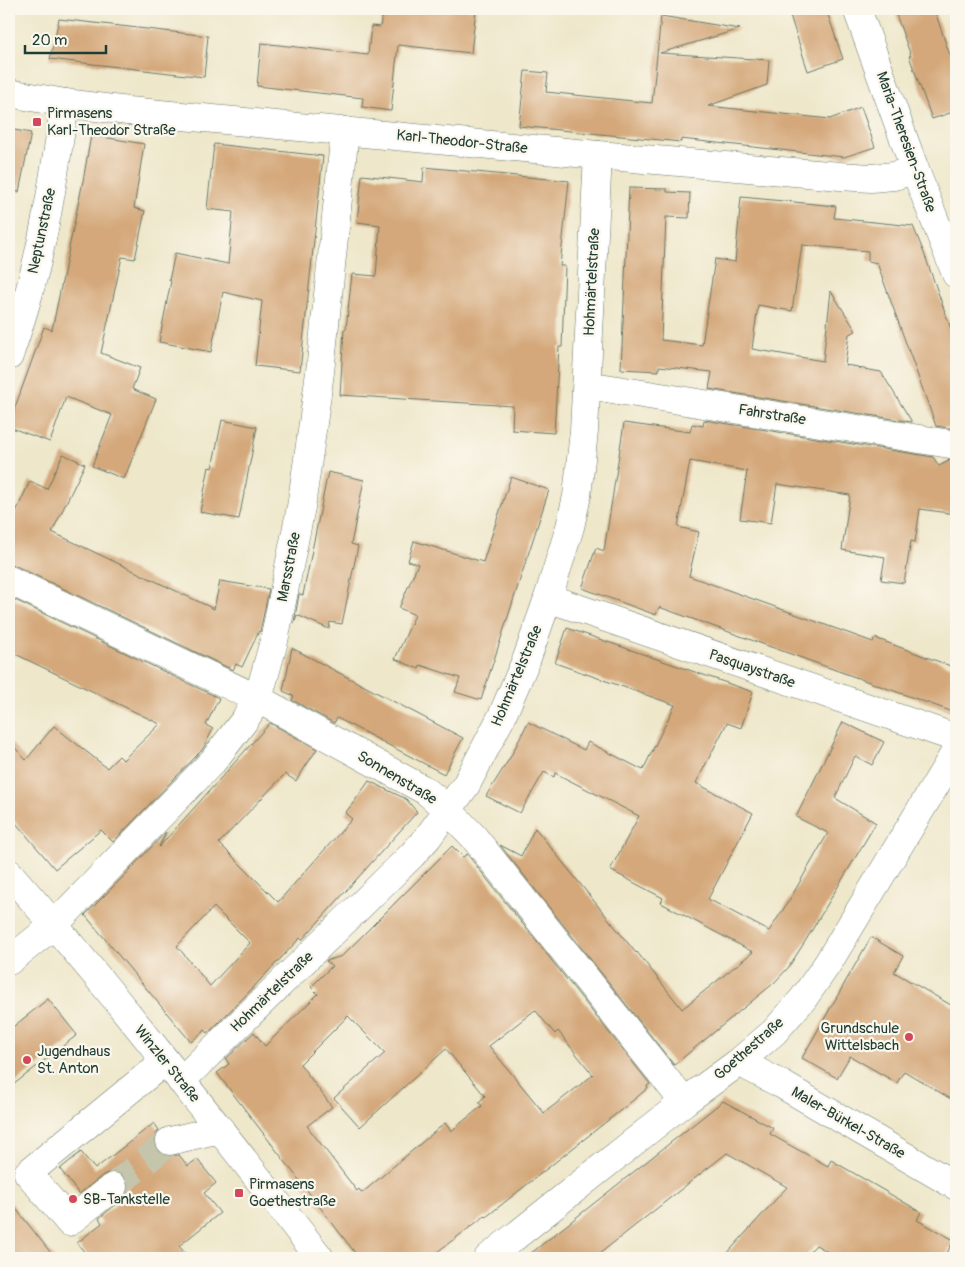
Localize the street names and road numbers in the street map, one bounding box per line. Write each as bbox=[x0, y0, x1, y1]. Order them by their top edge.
street label: Maria-Theresien-Straße bbox=[872, 69, 941, 216]
street label: Karl-Theodor-Straße bbox=[396, 126, 529, 158]
street label: Neptunstraße bbox=[24, 186, 60, 276]
street label: Hohmärtelstraße bbox=[580, 227, 604, 336]
street label: Fahrstraße bbox=[737, 400, 808, 430]
street label: Marsstraße bbox=[273, 530, 305, 603]
street label: Hohmärtelstraße bbox=[487, 622, 547, 729]
street label: Pasquaystraße bbox=[706, 645, 798, 693]
street label: Sonnenstraße bbox=[354, 747, 441, 810]
street label: Hohmärtelstraße bbox=[227, 947, 318, 1036]
street label: Goethestraße bbox=[710, 1013, 788, 1085]
street label: Winzler Straße bbox=[130, 1022, 204, 1107]
street label: Maler-Bürkel-Straße bbox=[788, 1083, 909, 1164]

